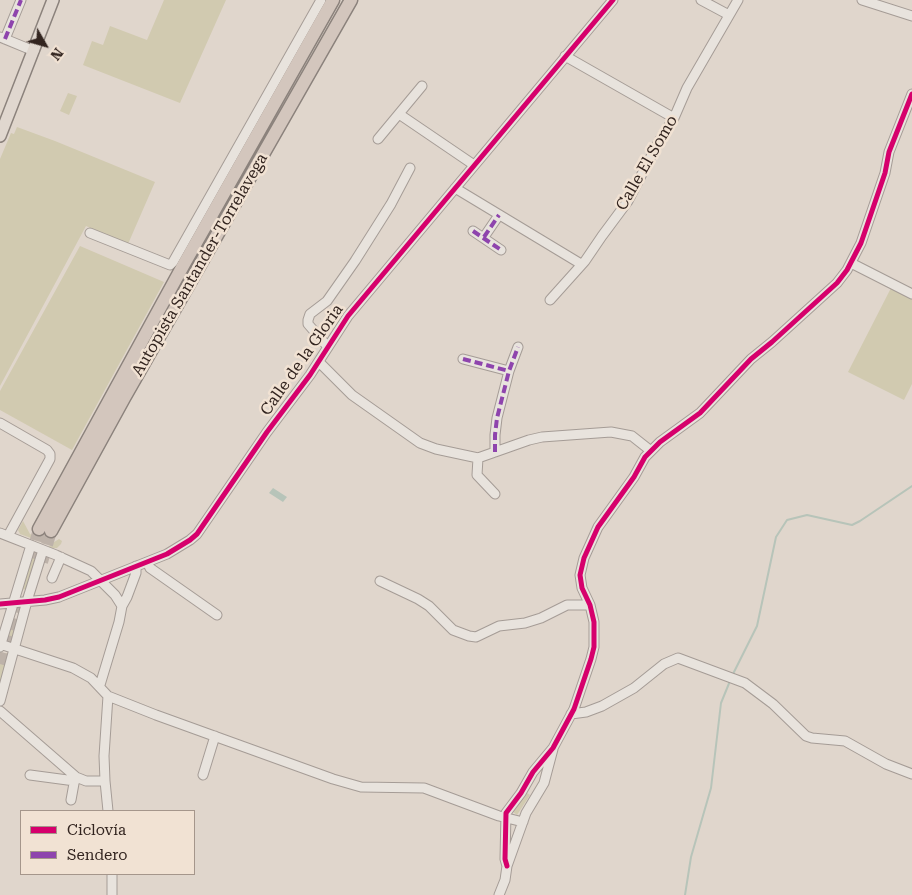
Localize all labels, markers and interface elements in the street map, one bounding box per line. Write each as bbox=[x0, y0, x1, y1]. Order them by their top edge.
north arrow bbox=[20, 20, 70, 70]
text: N bbox=[47, 45, 66, 63]
street label: Calle El Somo bbox=[612, 112, 682, 214]
street label: Autopista Santander-Torrelavega bbox=[128, 150, 272, 380]
street label: Calle de la Gloria bbox=[257, 301, 347, 419]
legend bbox=[20, 810, 195, 875]
text: Ciclovía bbox=[67, 821, 126, 839]
text: Sendero bbox=[67, 846, 128, 864]

